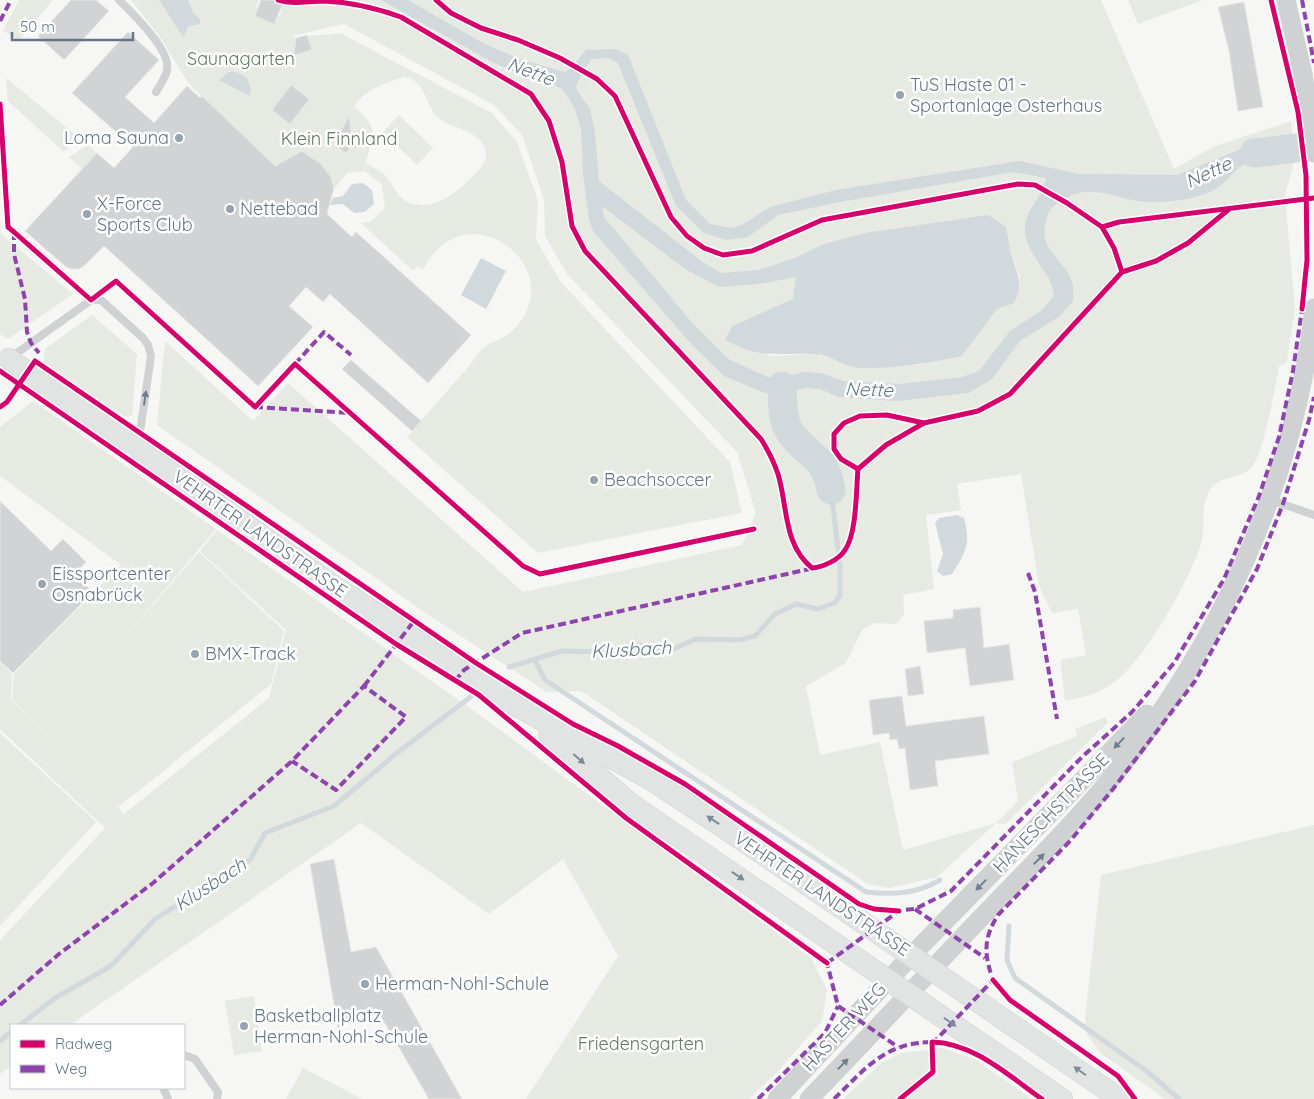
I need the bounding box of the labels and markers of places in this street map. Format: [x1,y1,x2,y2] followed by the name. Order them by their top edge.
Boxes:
[910,73,1102,117] place label: TuS Haste 01 - Sportanlage Osterhaus
[894,89,906,101] marker: TuS Haste 01 - Sportanlage Osterhaus
[64,126,169,149] place label: Loma Sauna
[173,132,185,144] marker: Loma Sauna
[97,192,193,236] place label: X-Force Sports Club
[240,197,318,220] place label: Nettebad
[224,203,236,215] marker: Nettebad
[81,208,93,220] marker: X-Force Sports Club
[604,468,712,491] place label: Beachsoccer
[588,474,600,486] marker: Beachsoccer
[52,562,171,606] place label: Eissportcenter Osnabrück
[36,578,48,590] marker: Eissportcenter Osnabrück
[205,642,296,665] place label: BMX-Track
[189,648,201,660] marker: BMX-Track
[375,972,549,995] place label: Herman-Nohl-Schule
[359,978,371,990] marker: Herman-Nohl-Schule
[254,1004,428,1048] place label: Basketballplatz Herman-Nohl-Schule
[238,1020,250,1032] marker: Basketballplatz Herman-Nohl-Schule

